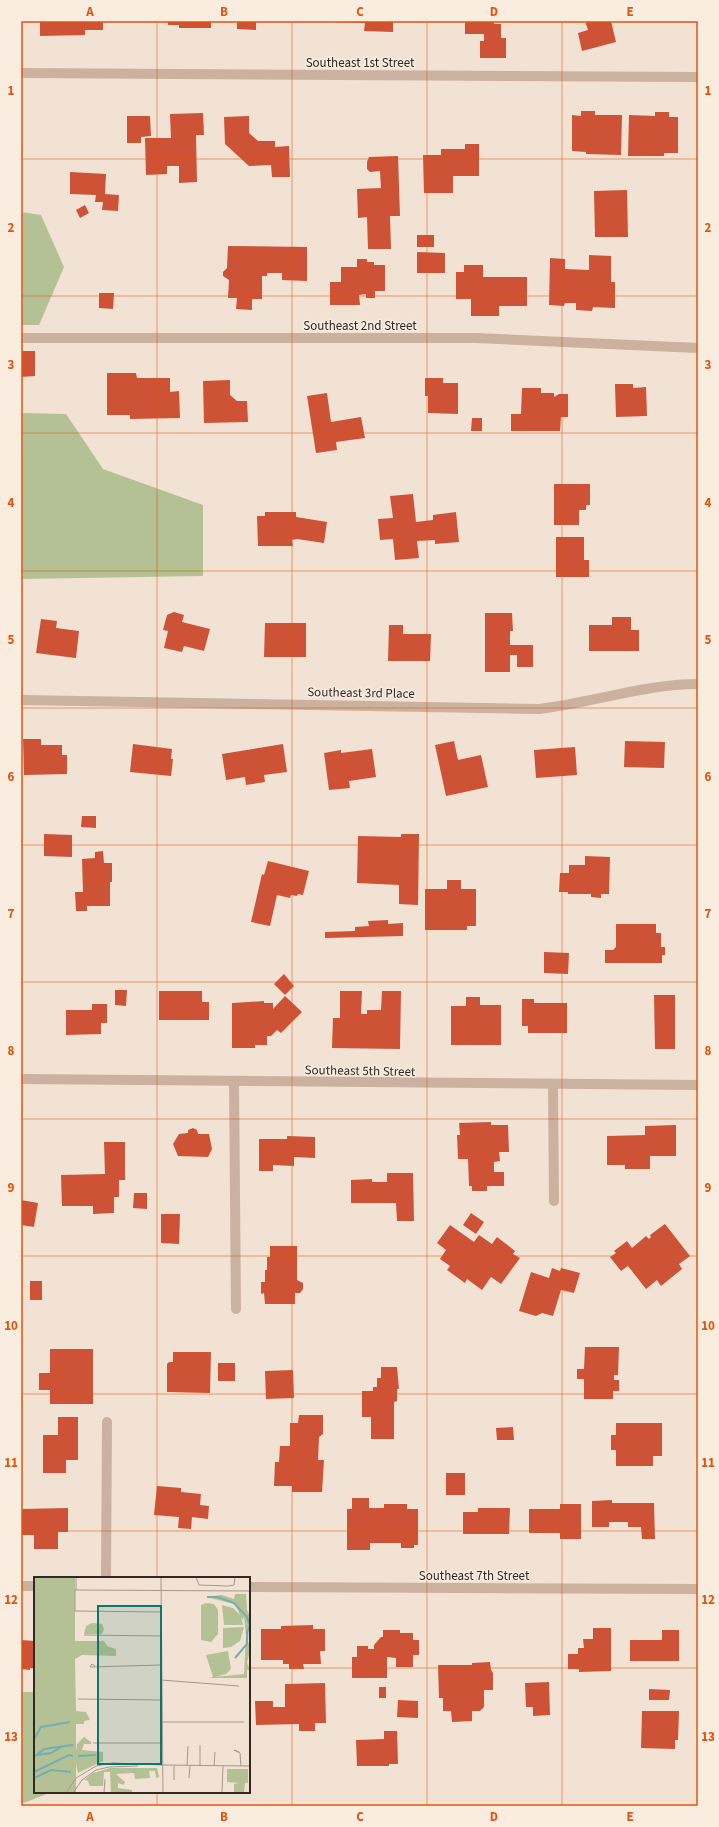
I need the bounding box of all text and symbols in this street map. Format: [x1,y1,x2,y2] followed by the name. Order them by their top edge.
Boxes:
[85,3,94,21] text: A
[220,3,228,21] text: B
[356,3,364,21] text: C
[490,3,498,21] text: D
[626,3,634,21] text: E
[306,54,415,72] street label: Southeast 1st Street
[8,82,15,100] text: 1
[705,82,712,100] text: 1
[8,219,15,237] text: 2
[705,219,712,237] text: 2
[303,317,417,335] street label: Southeast 2nd Street
[8,356,15,374] text: 3
[705,356,712,374] text: 3
[8,494,15,512] text: 4
[705,494,712,512] text: 4
[8,631,15,649] text: 5
[705,631,712,649] text: 5
[307,683,415,703] street label: Southeast 3rd Place
[8,768,15,786] text: 6
[705,768,712,786] text: 6
[8,905,15,923] text: 7
[705,905,712,923] text: 7
[8,1042,15,1060] text: 8
[705,1042,712,1060] text: 8
[305,1061,416,1081] street label: Southeast 5th Street
[8,1179,15,1197] text: 9
[705,1179,712,1197] text: 9
[4,1317,18,1335] text: 10
[701,1317,715,1335] text: 10
[4,1454,18,1472] text: 11
[701,1454,715,1472] text: 11
[419,1567,530,1585] street label: Southeast 7th Street
[34,1577,250,1793] inset map
[4,1591,18,1609] text: 12
[701,1591,715,1609] text: 12
[4,1728,18,1746] text: 13
[701,1728,715,1746] text: 13
[85,1808,94,1826] text: A
[220,1808,228,1826] text: B
[356,1808,364,1826] text: C
[490,1808,498,1826] text: D
[626,1808,634,1826] text: E

